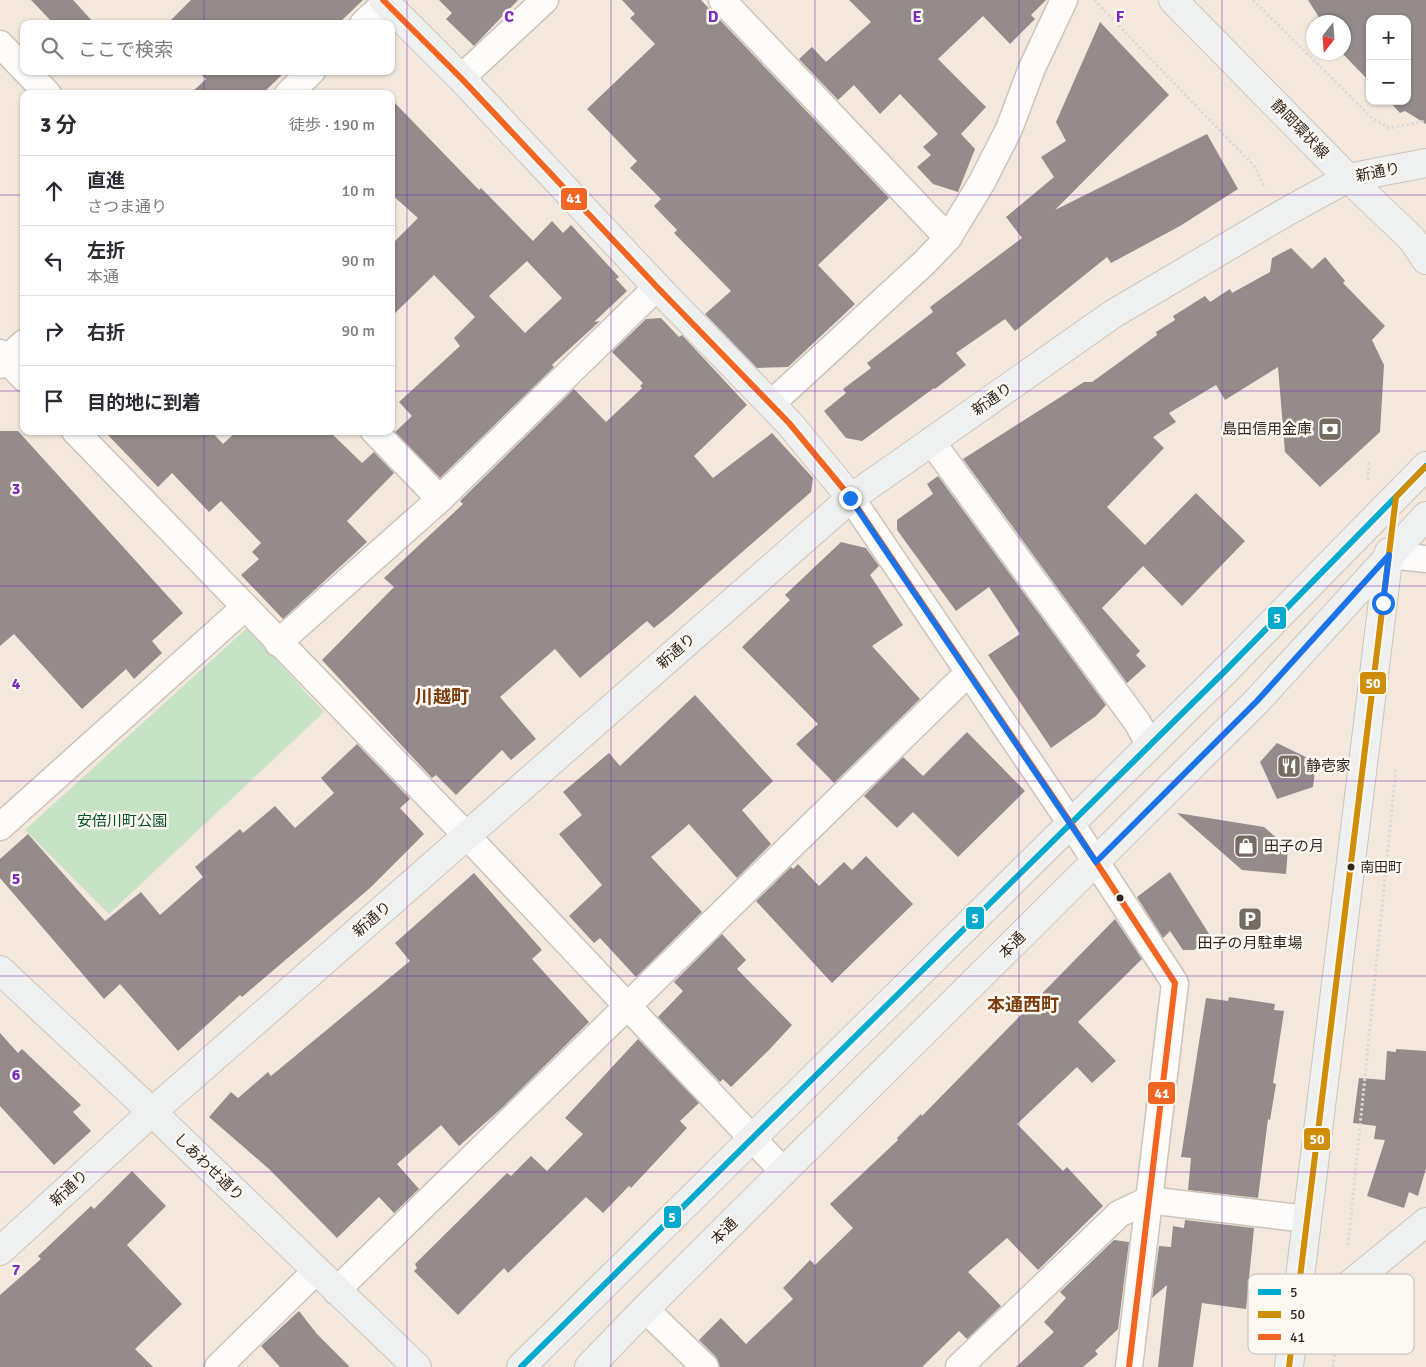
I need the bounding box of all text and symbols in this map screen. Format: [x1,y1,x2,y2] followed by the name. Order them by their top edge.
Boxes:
[504,7,514,27] text: C
[708,7,719,27] text: D
[912,7,922,27] text: E
[1116,7,1125,27] text: F
[1306,15,1351,60] north arrow
[1366,15,1411,105] map controls
[1366,15,1411,60] button: +
[20,20,395,75] search box
[38,34,66,62] icon: search
[78,38,173,62] text: ここで検索
[1366,60,1411,105] button: −
[1267,96,1333,162] street label: 静岡環状線
[40,112,77,138] text: 3 分
[289,115,375,135] text: 徒歩 · 190 m
[1354,159,1402,185] street label: 新通り
[87,169,125,193] text: 直進
[40,177,68,205] icon: ahead
[341,181,375,201] text: 10 m
[560,187,588,211] line badge: 41
[566,190,582,207] text: 41
[87,197,167,217] text: さつま通り
[87,239,125,263] text: 左折
[40,247,68,275] icon: left
[341,251,375,271] text: 90 m
[87,267,119,287] text: 本通
[40,317,68,345] icon: right
[87,321,125,345] text: 右折
[341,321,375,341] text: 90 m
[968,379,1016,419] street label: 新通り
[40,387,68,415] icon: arrive
[87,391,201,415] text: 目的地に到着
[1317,416,1343,442] bank icon: 島田信用金庫
[1222,420,1312,438] place label: 島田信用金庫
[12,479,20,499] text: 3
[839,487,862,510] route end
[1372,592,1395,615] route start
[1267,606,1287,630] line badge: 5
[1273,610,1281,627] text: 5
[653,629,699,673] street label: 新通り
[1359,671,1387,695] line badge: 50
[12,674,21,694] text: 4
[1365,675,1381,692] text: 50
[415,686,469,708] district label: 川越町
[1276,753,1302,779] restaurant icon: 静壱家
[1306,757,1351,775] place label: 静壱家
[77,812,167,830] park label: 安倍川町公園
[1233,833,1259,859] shop icon: 田子の月
[1264,837,1324,855] place label: 田子の月
[1360,859,1402,876] place label: 南田町
[1346,862,1356,872] marker: 南田町
[12,869,20,889] text: 5
[1115,893,1125,903] unlabelled marker
[349,897,395,941] street label: 新通り
[965,906,985,930] line badge: 5
[1237,906,1263,932] parking icon: 田子の月駐車場
[971,910,979,927] text: 5
[995,928,1029,962] street label: 本通
[1197,934,1303,952] place label: 田子の月駐車場
[987,994,1059,1016] district label: 本通西町
[12,1065,21,1085] text: 6
[1147,1081,1176,1105] line badge: 41
[1154,1085,1170,1102] text: 41
[1303,1127,1331,1151] line badge: 50
[170,1129,248,1205] street label: しあわせ通り
[1309,1131,1325,1148] text: 50
[46,1166,92,1210] street label: 新通り
[663,1205,682,1229] line badge: 5
[668,1209,676,1226] text: 5
[707,1214,741,1248] street label: 本通
[12,1260,21,1280] text: 7
[1248,1274,1414,1354] legend
[1290,1284,1298,1301] text: 5
[1290,1306,1305,1323] text: 50
[1290,1329,1305,1346] text: 41

